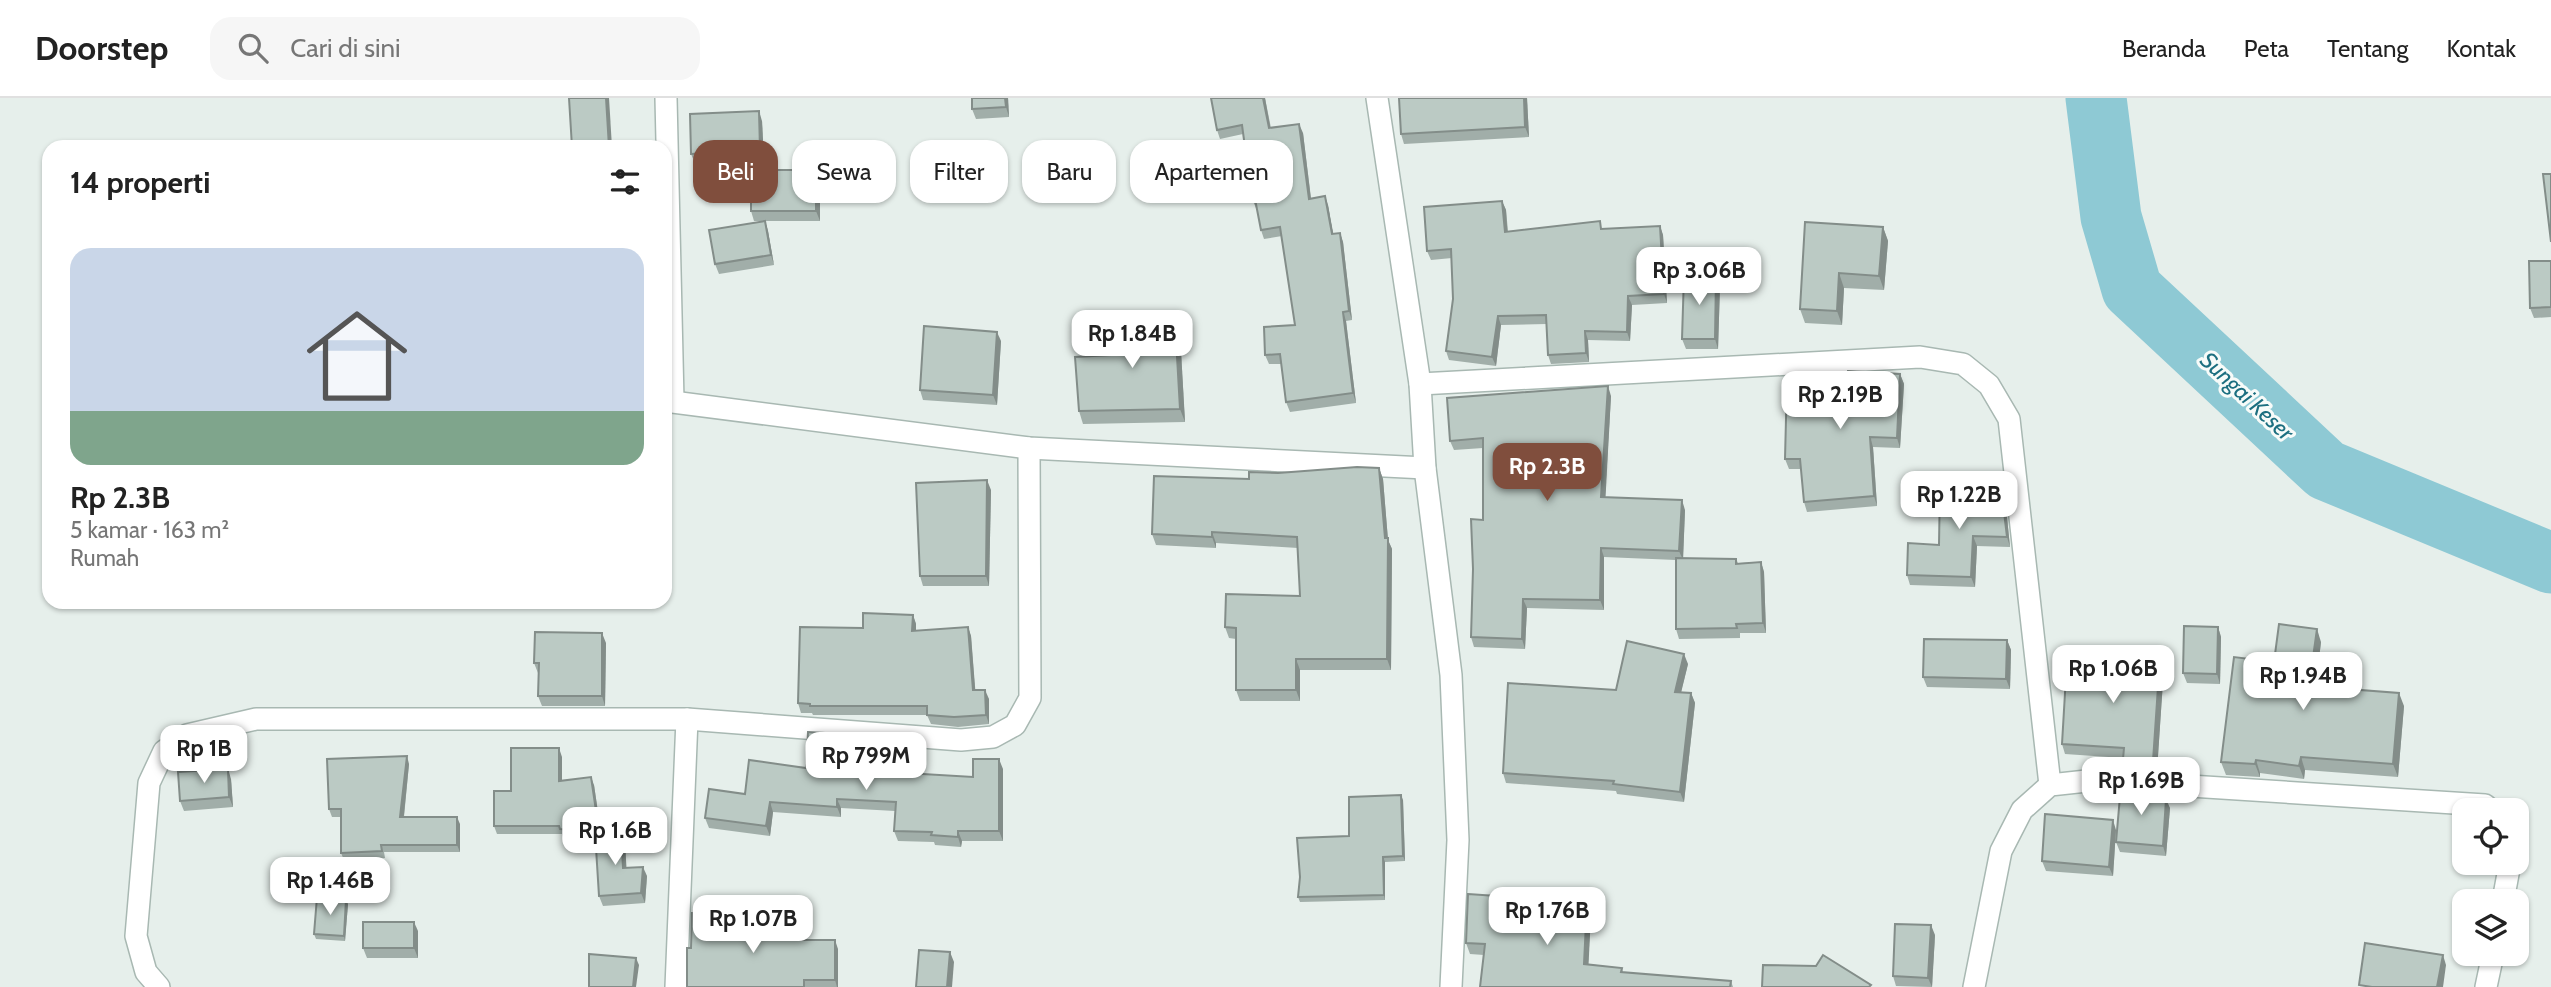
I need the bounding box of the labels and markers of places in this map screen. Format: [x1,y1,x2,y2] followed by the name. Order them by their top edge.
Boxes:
[1627,248,1771,307] pin: Rp 3.06B
[1060,310,1204,370] pin: Rp 1.84B
[1768,372,1912,431] pin: Rp 2.19B
[1482,444,1612,503] pin: Rp 2.3B
[1887,472,2031,531] pin: Rp 1.22B
[2041,646,2185,705] pin: Rp 1.06B
[2231,652,2375,712] pin: Rp 1.94B
[155,726,253,785] pin: Rp 1B
[801,732,931,792] pin: Rp 799M
[2069,758,2213,817] pin: Rp 1.69B
[550,808,680,867] pin: Rp 1.6B
[258,858,402,917] pin: Rp 1.46B
[1475,888,1619,947] pin: Rp 1.76B
[681,896,825,955] pin: Rp 1.07B

